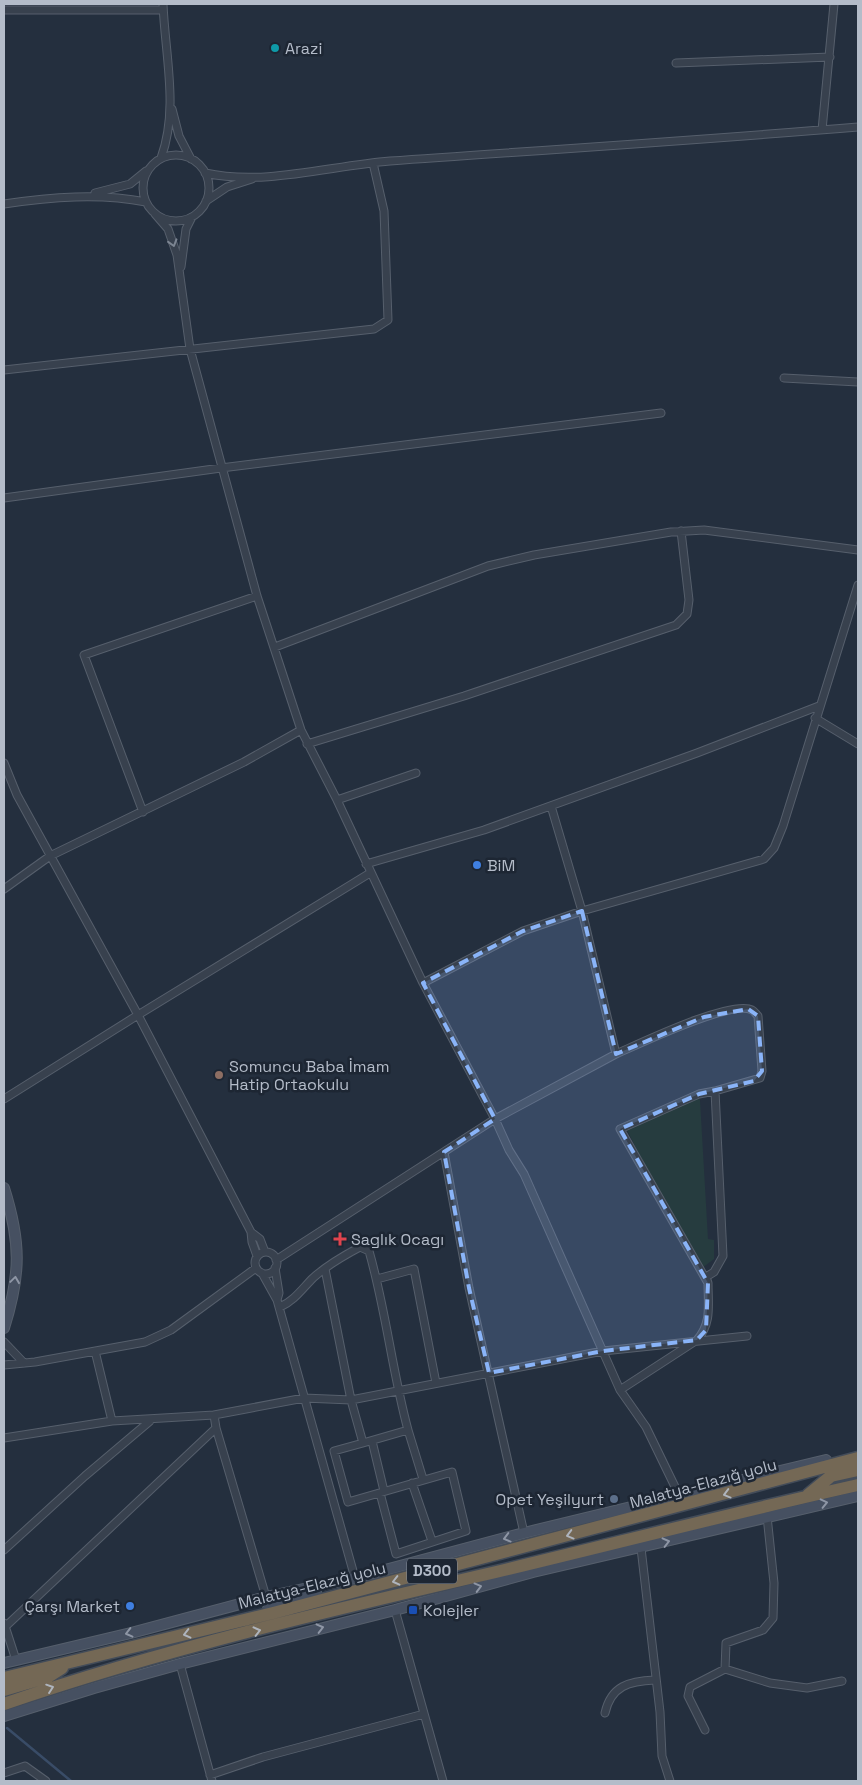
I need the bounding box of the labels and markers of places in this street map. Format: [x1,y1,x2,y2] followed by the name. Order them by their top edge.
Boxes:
[285,38,322,59] place label: Arazi
[269,42,281,54] marker: Arazi
[487,855,515,876] place label: BiM
[471,859,483,871] marker: BiM
[229,1056,389,1095] place label: Somuncu Baba İmam Hatip Ortaokulu
[213,1069,225,1081] marker: Somuncu Baba İmam Hatip Ortaokulu
[351,1229,444,1250] place label: Saglık Ocagı
[333,1232,347,1246] marker: Saglık Ocagı
[495,1489,604,1510] place label: Opet Yeşilyurt
[608,1493,620,1505] marker: Opet Yeşilyurt
[24,1596,120,1617] place label: Çarşı Market
[124,1600,136,1612] marker: Çarşı Market
[423,1600,479,1621] place label: Kolejler
[407,1604,419,1616] marker: Kolejler

